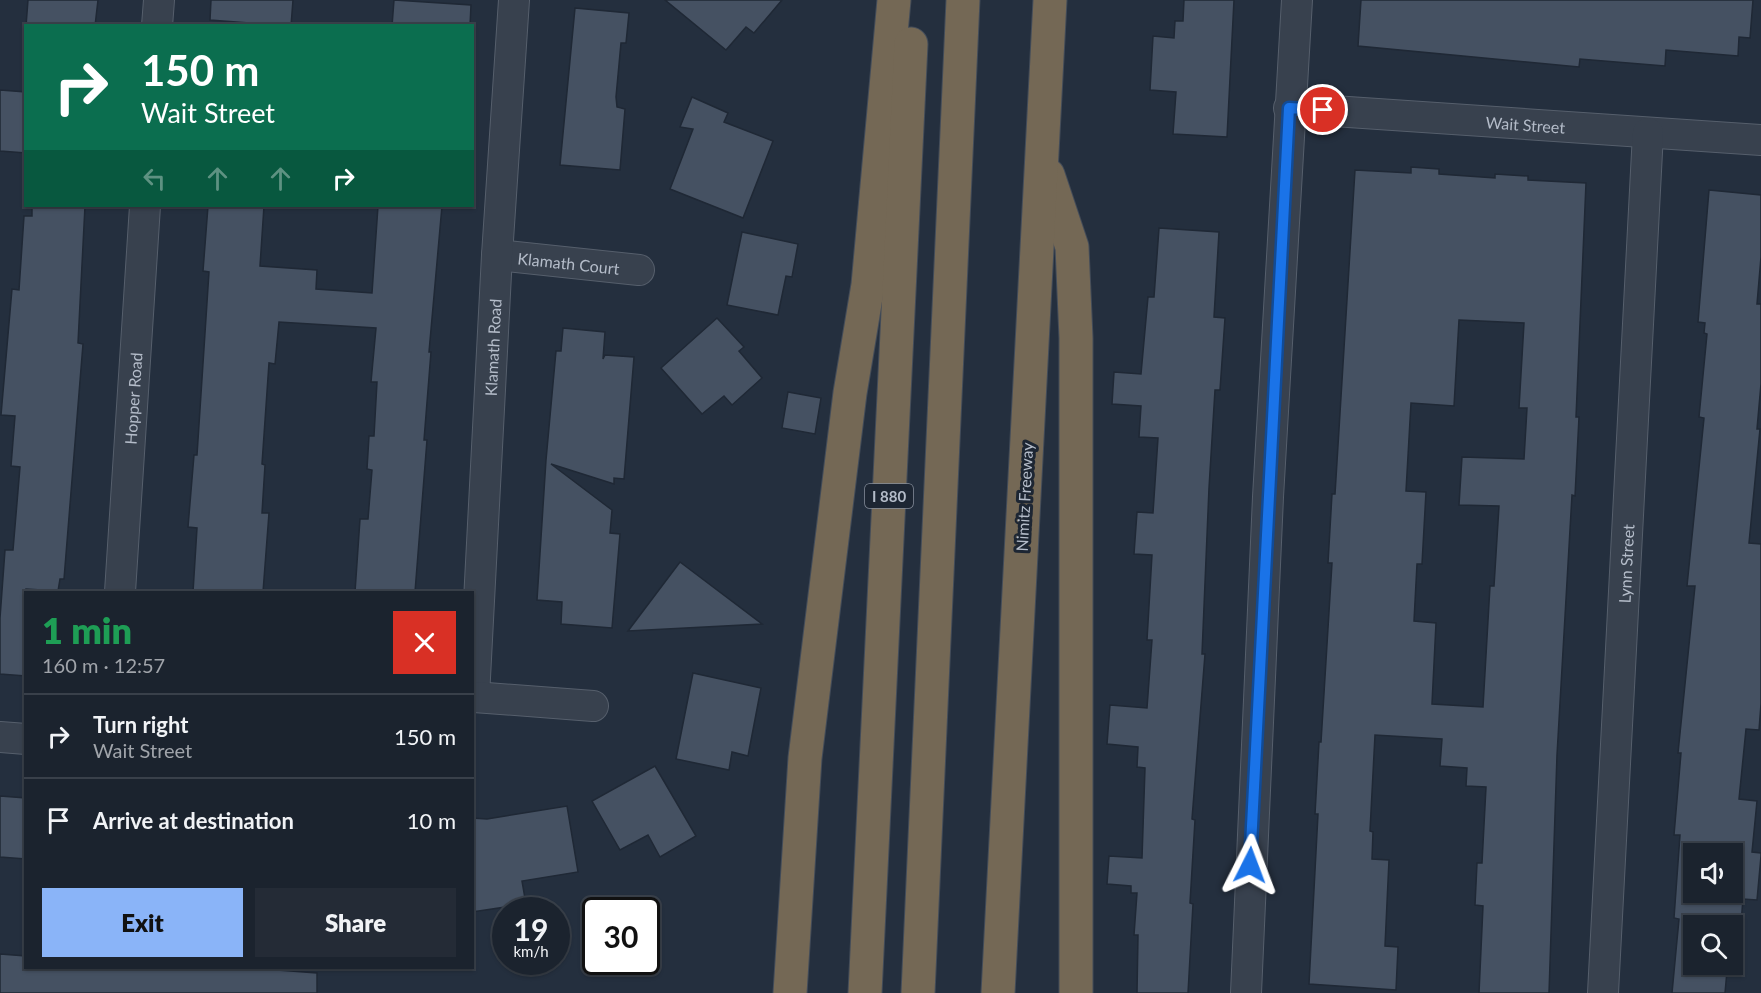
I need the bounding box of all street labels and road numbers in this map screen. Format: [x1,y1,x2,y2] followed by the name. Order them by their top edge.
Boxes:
[1485,112,1566,136] street label: Wait Street
[517,248,621,277] street label: Klamath Court
[480,298,504,397] street label: Klamath Road
[120,352,145,445] street label: Hopper Road
[1012,441,1036,552] street label: Nimitz Freeway
[865,484,913,508] road number: I 880
[1614,523,1637,604] street label: Lynn Street

